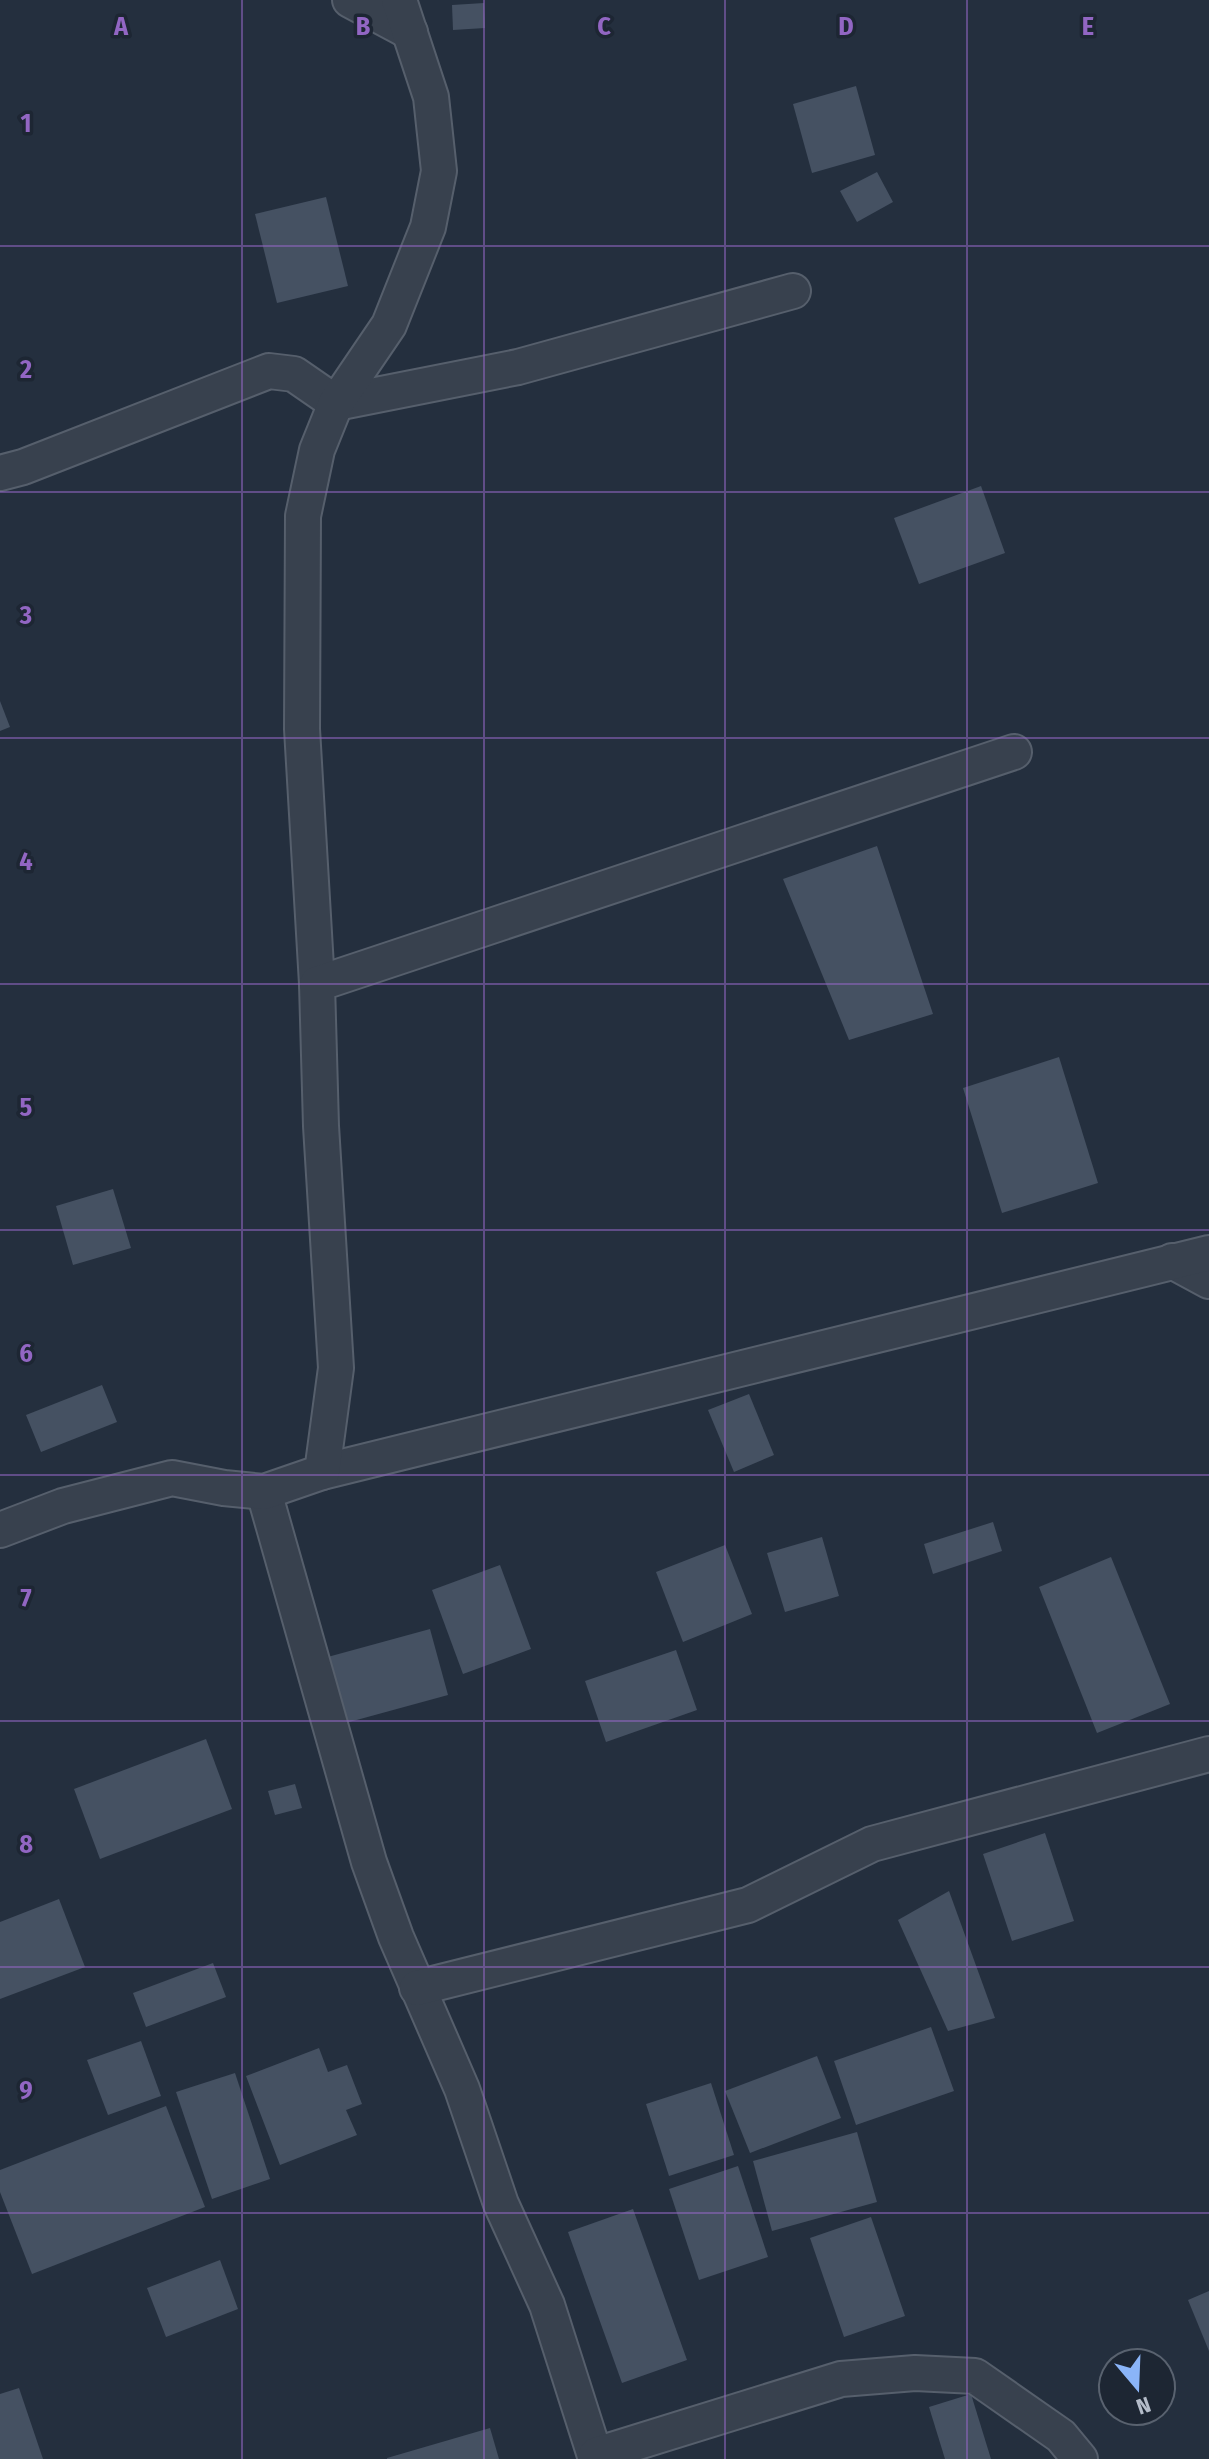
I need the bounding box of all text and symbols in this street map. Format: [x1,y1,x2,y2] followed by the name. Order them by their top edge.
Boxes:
[113,11,129,42] text: A
[356,11,371,42] text: B
[597,11,611,42] text: C
[838,11,854,42] text: D
[1082,11,1094,42] text: E
[21,108,32,139] text: 1
[19,354,32,385] text: 2
[19,600,32,631] text: 3
[19,846,33,877] text: 4
[20,1092,33,1123] text: 5
[19,1338,33,1369] text: 6
[20,1583,32,1614] text: 7
[19,1829,33,1860] text: 8
[19,2075,33,2106] text: 9
[1097,2347,1177,2427] north arrow
[1133,2391,1154,2420] text: N

